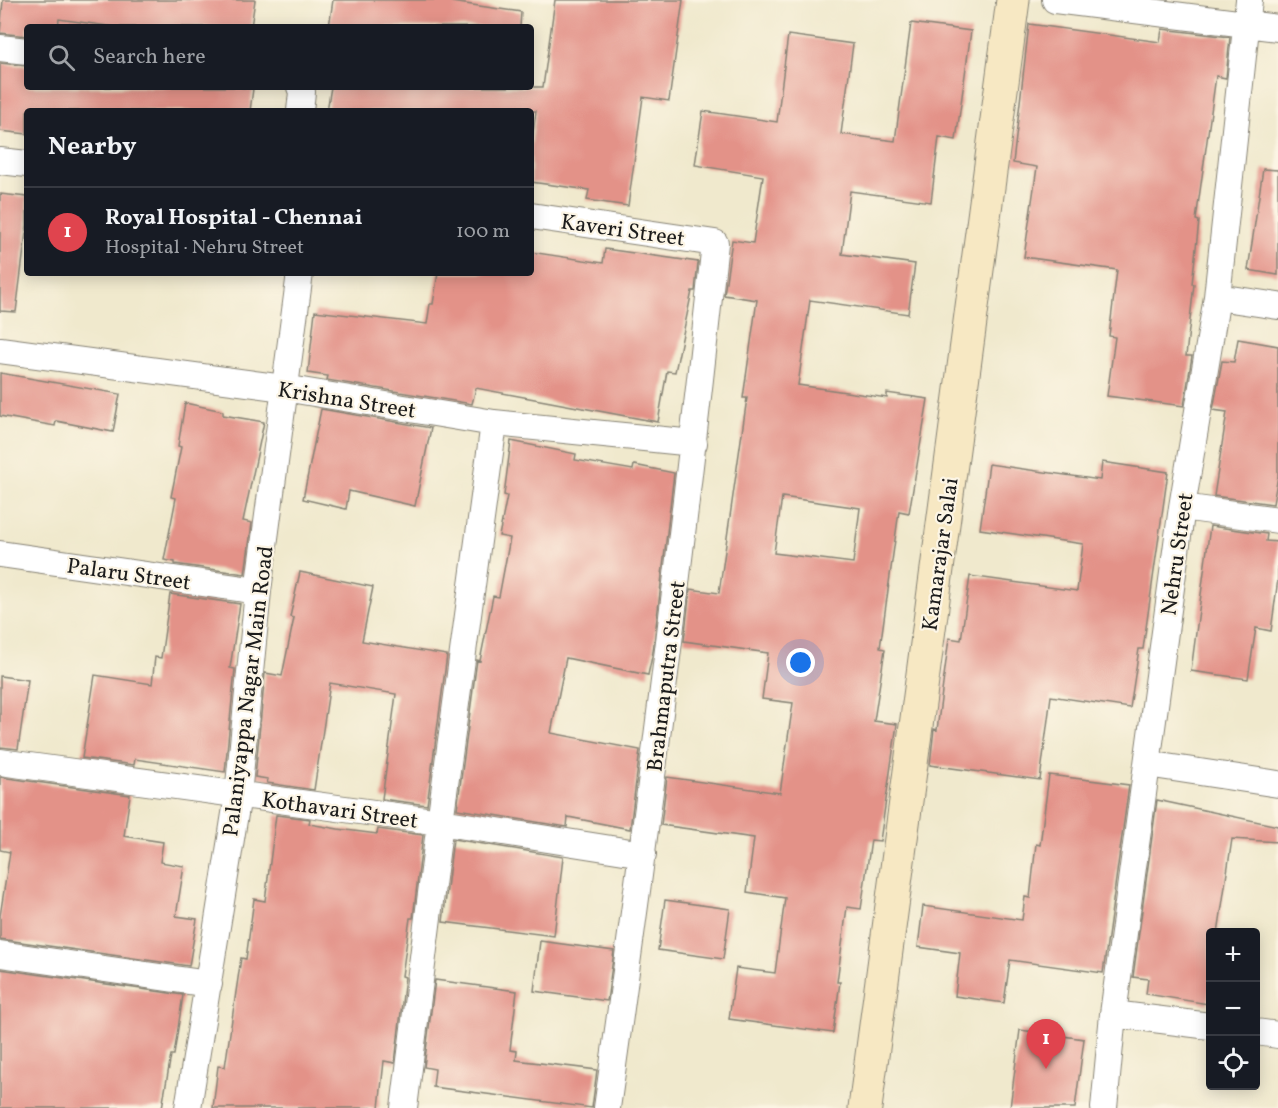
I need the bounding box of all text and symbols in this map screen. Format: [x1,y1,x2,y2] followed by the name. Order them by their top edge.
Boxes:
[24,24,534,90] search box
[45,41,78,74] icon: search
[93,42,206,73] text: Search here
[48,129,137,165] text: Nearby
[105,203,362,234] text: Royal Hospital - Chennai
[559,207,687,256] street label: Kaveri Street
[63,218,72,246] text: 1
[456,218,510,246] text: 100 m
[105,234,304,262] text: Hospital · Nehru Street
[275,375,418,428] street label: Krishna Street
[915,476,968,633] street label: Kamarajar Salai
[1155,491,1202,618] street label: Nehru Street
[216,544,283,839] street label: Palaniyappa Nagar Main Road
[65,551,193,600] street label: Palaru Street
[640,579,695,774] street label: Brahmaputra Street
[786,648,815,677] your location
[260,785,420,838] street label: Kothavari Street
[1206,928,1260,1090] map controls
[1206,928,1260,982] button: +
[1206,982,1260,1036] button: −
[1026,1020,1066,1069] pin: 1
[1206,1036,1260,1090] button: locate

